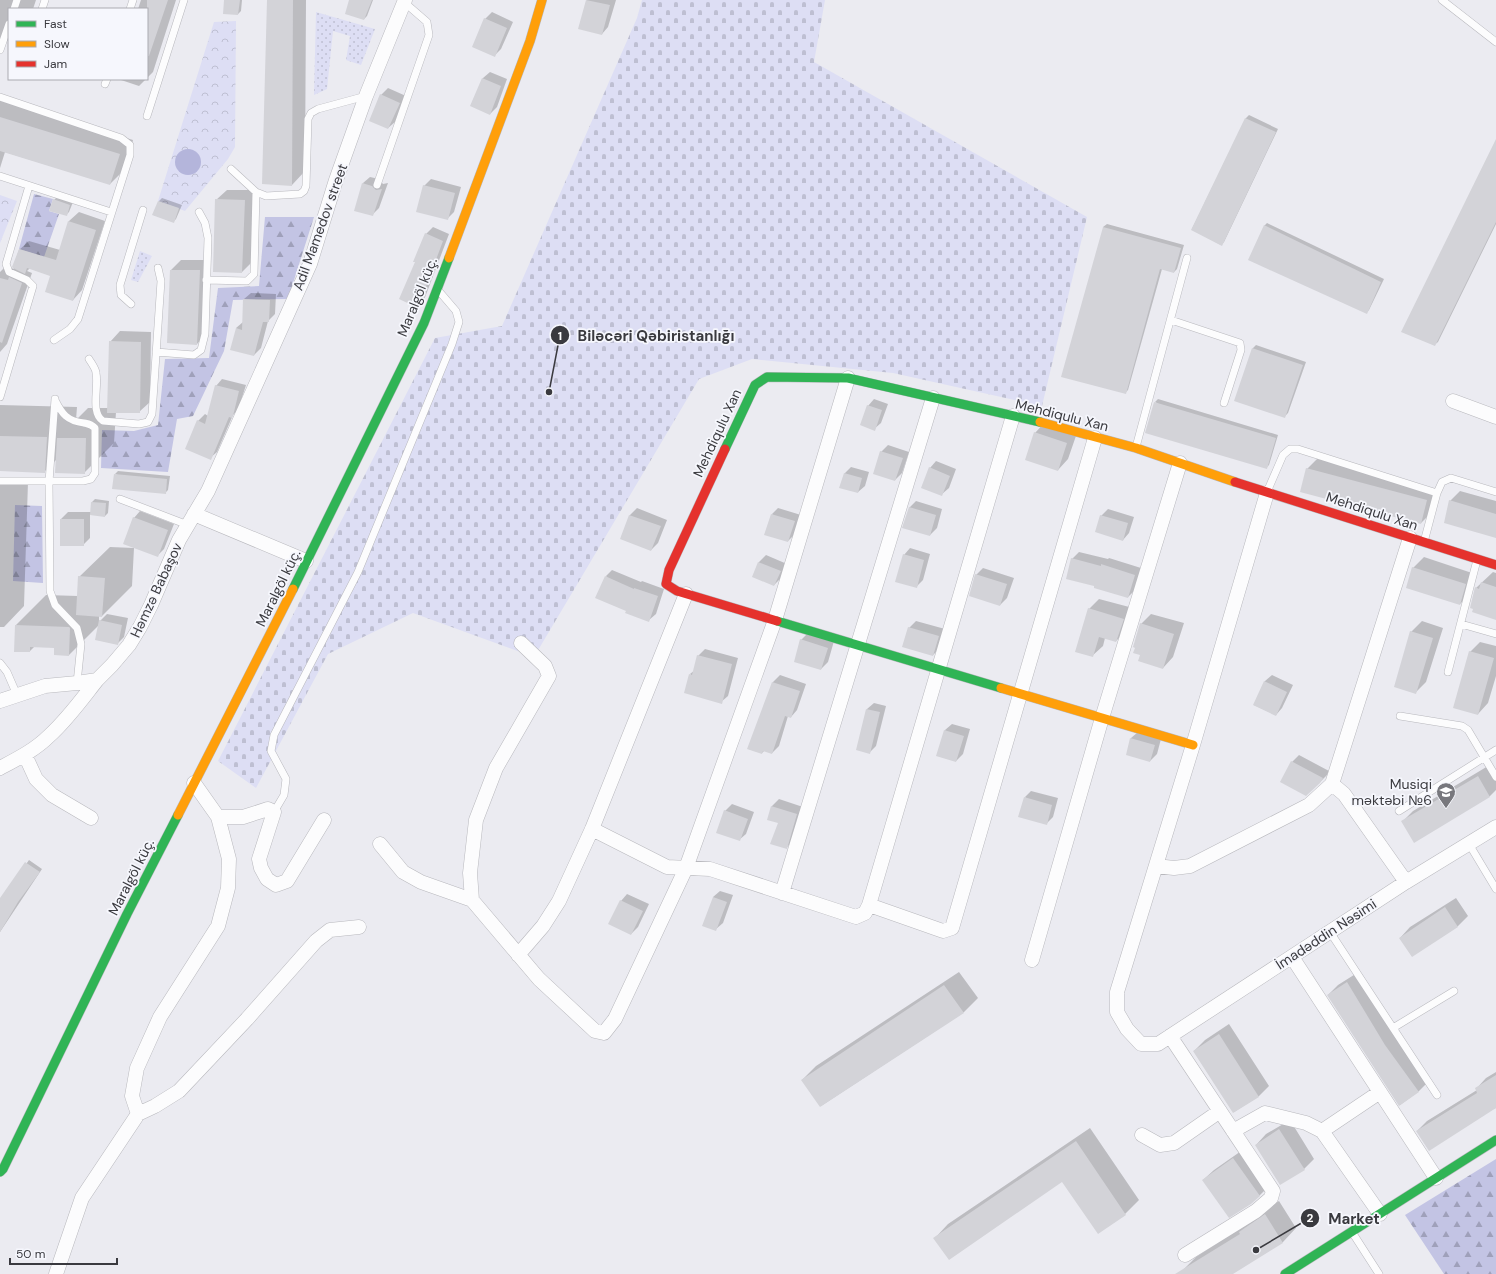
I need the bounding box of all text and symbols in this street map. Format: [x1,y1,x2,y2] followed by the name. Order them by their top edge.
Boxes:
[8,8,148,80] legend
[44,16,67,32] text: Fast
[44,36,70,52] text: Slow
[44,56,67,72] text: Jam
[289,161,351,293] street label: Adil Mamedov street
[393,255,441,339] street label: Maralgöl küç.
[550,322,743,349] callout: Biləcəri Qəbiristanlığı
[578,326,734,346] text: Biləcəri Qəbiristanlığı
[558,328,562,344] text: 1
[689,386,745,480] street label: Mehdiqulu Xan
[1014,395,1110,435] street label: Mehdiqulu Xan
[1324,488,1420,534] street label: Mehdiqulu Xan
[126,539,186,640] street label: Həmzə Babaşov
[252,546,305,630] street label: Maralgöl küç.
[1352,775,1432,809] place label: Musiqi məktəbi №6
[1435,781,1457,809] school or university icon: Musiqi məktəbi №6
[104,835,158,918] street label: Maralgöl küç.
[1272,895,1380,973] street label: İmadəddin Nəsimi
[1300,1205,1388,1232] callout: Market
[1328,1209,1380,1229] text: Market
[1307,1210,1314,1226] text: 2
[10,1240,117,1266] scale bar
[16,1246,45,1262] text: 50 m

